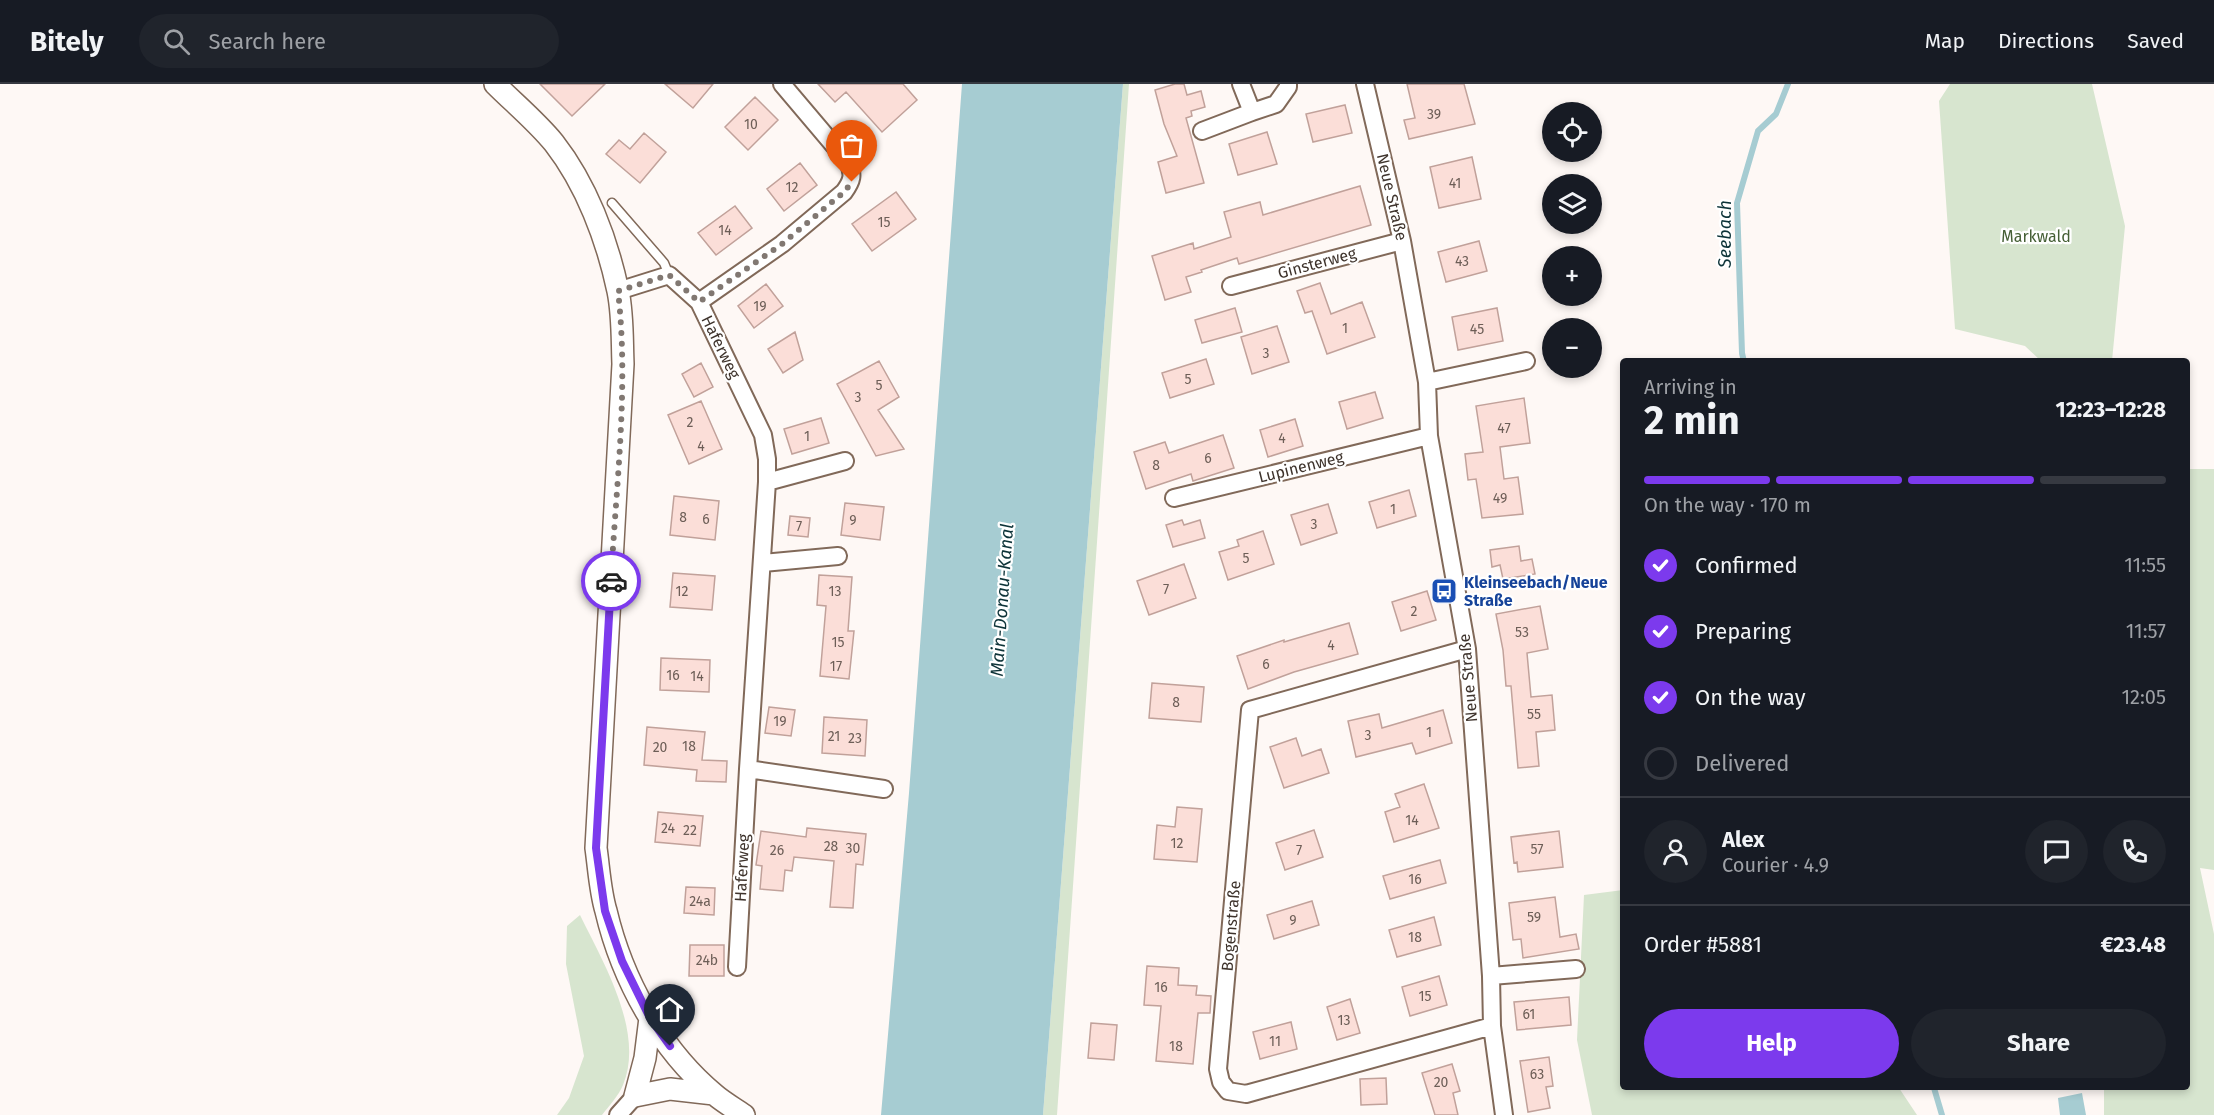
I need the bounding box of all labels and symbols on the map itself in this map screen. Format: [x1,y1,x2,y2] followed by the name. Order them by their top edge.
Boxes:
[1427,106,1441,123] house number: 39
[744,116,758,133] house number: 10
[826,120,877,182] pin
[1373,152,1411,242] street label: Neue Straße
[1449,175,1461,192] house number: 41
[786,179,799,196] house number: 12
[1714,200,1736,269] water label: Seebach
[877,214,891,231] house number: 15
[718,222,732,239] house number: 14
[2001,227,2071,246] park label: Markwald
[1276,243,1359,283] street label: Ginsterweg
[1455,253,1469,270] house number: 43
[753,298,767,315] house number: 19
[698,312,745,382] street label: Haferweg
[1342,320,1348,337] house number: 1
[1470,321,1484,338] house number: 45
[1263,345,1270,362] house number: 3
[1184,371,1192,388] house number: 5
[875,377,883,394] house number: 5
[855,389,862,406] house number: 3
[687,414,694,431] house number: 2
[1497,420,1511,437] house number: 47
[804,428,810,445] house number: 1
[1278,430,1286,447] house number: 4
[697,438,705,455] house number: 4
[1256,447,1346,487] street label: Lupinenweg
[1204,450,1212,467] house number: 6
[1152,457,1160,474] house number: 8
[1493,490,1507,507] house number: 49
[1390,501,1396,518] house number: 1
[679,509,687,526] house number: 8
[702,511,710,528] house number: 6
[849,512,857,529] house number: 9
[1311,516,1318,533] house number: 3
[796,518,802,535] house number: 7
[986,523,1018,677] water label: Main-Donau-Kanal
[1242,550,1250,567] house number: 5
[581,551,641,611] courier
[1464,573,1608,610] place label: Kleinseebach/Neue Straße
[1429,576,1459,606] bus stop icon: Kleinseebach/Neue Straße
[1163,581,1169,598] house number: 7
[676,583,689,600] house number: 12
[828,583,842,600] house number: 13
[1411,603,1418,620] house number: 2
[1515,624,1529,641] house number: 53
[1455,633,1481,723] street label: Neue Straße
[831,634,845,651] house number: 15
[1327,637,1335,654] house number: 4
[1262,656,1270,673] house number: 6
[830,658,842,675] house number: 17
[666,667,680,684] house number: 16
[690,668,704,685] house number: 14
[1172,694,1180,711] house number: 8
[1527,706,1541,723] house number: 55
[773,713,787,730] house number: 19
[1426,724,1432,741] house number: 1
[1365,727,1372,744] house number: 3
[828,728,840,745] house number: 21
[848,730,862,747] house number: 23
[682,738,696,755] house number: 18
[653,739,668,756] house number: 20
[1405,812,1419,829] house number: 14
[661,820,676,837] house number: 24
[683,822,697,839] house number: 22
[731,833,753,903] street label: Haferweg
[1171,835,1184,852] house number: 12
[824,838,839,855] house number: 28
[846,840,861,857] house number: 30
[1531,841,1543,858] house number: 57
[770,842,784,859] house number: 26
[1296,842,1302,859] house number: 7
[1408,871,1422,888] house number: 16
[1218,880,1244,972] street label: Bogenstraße
[689,893,711,910] house number: 24a
[1527,909,1541,926] house number: 59
[1289,912,1297,929] house number: 9
[1408,929,1422,946] house number: 18
[696,952,718,969] house number: 24b
[1154,979,1168,996] house number: 16
[644,984,695,1046] pin
[1418,988,1432,1005] house number: 15
[1523,1006,1535,1023] house number: 61
[1337,1012,1351,1029] house number: 13
[1269,1033,1281,1050] house number: 11
[1169,1038,1183,1055] house number: 18
[1530,1066,1544,1083] house number: 63
[1434,1074,1449,1091] house number: 20

